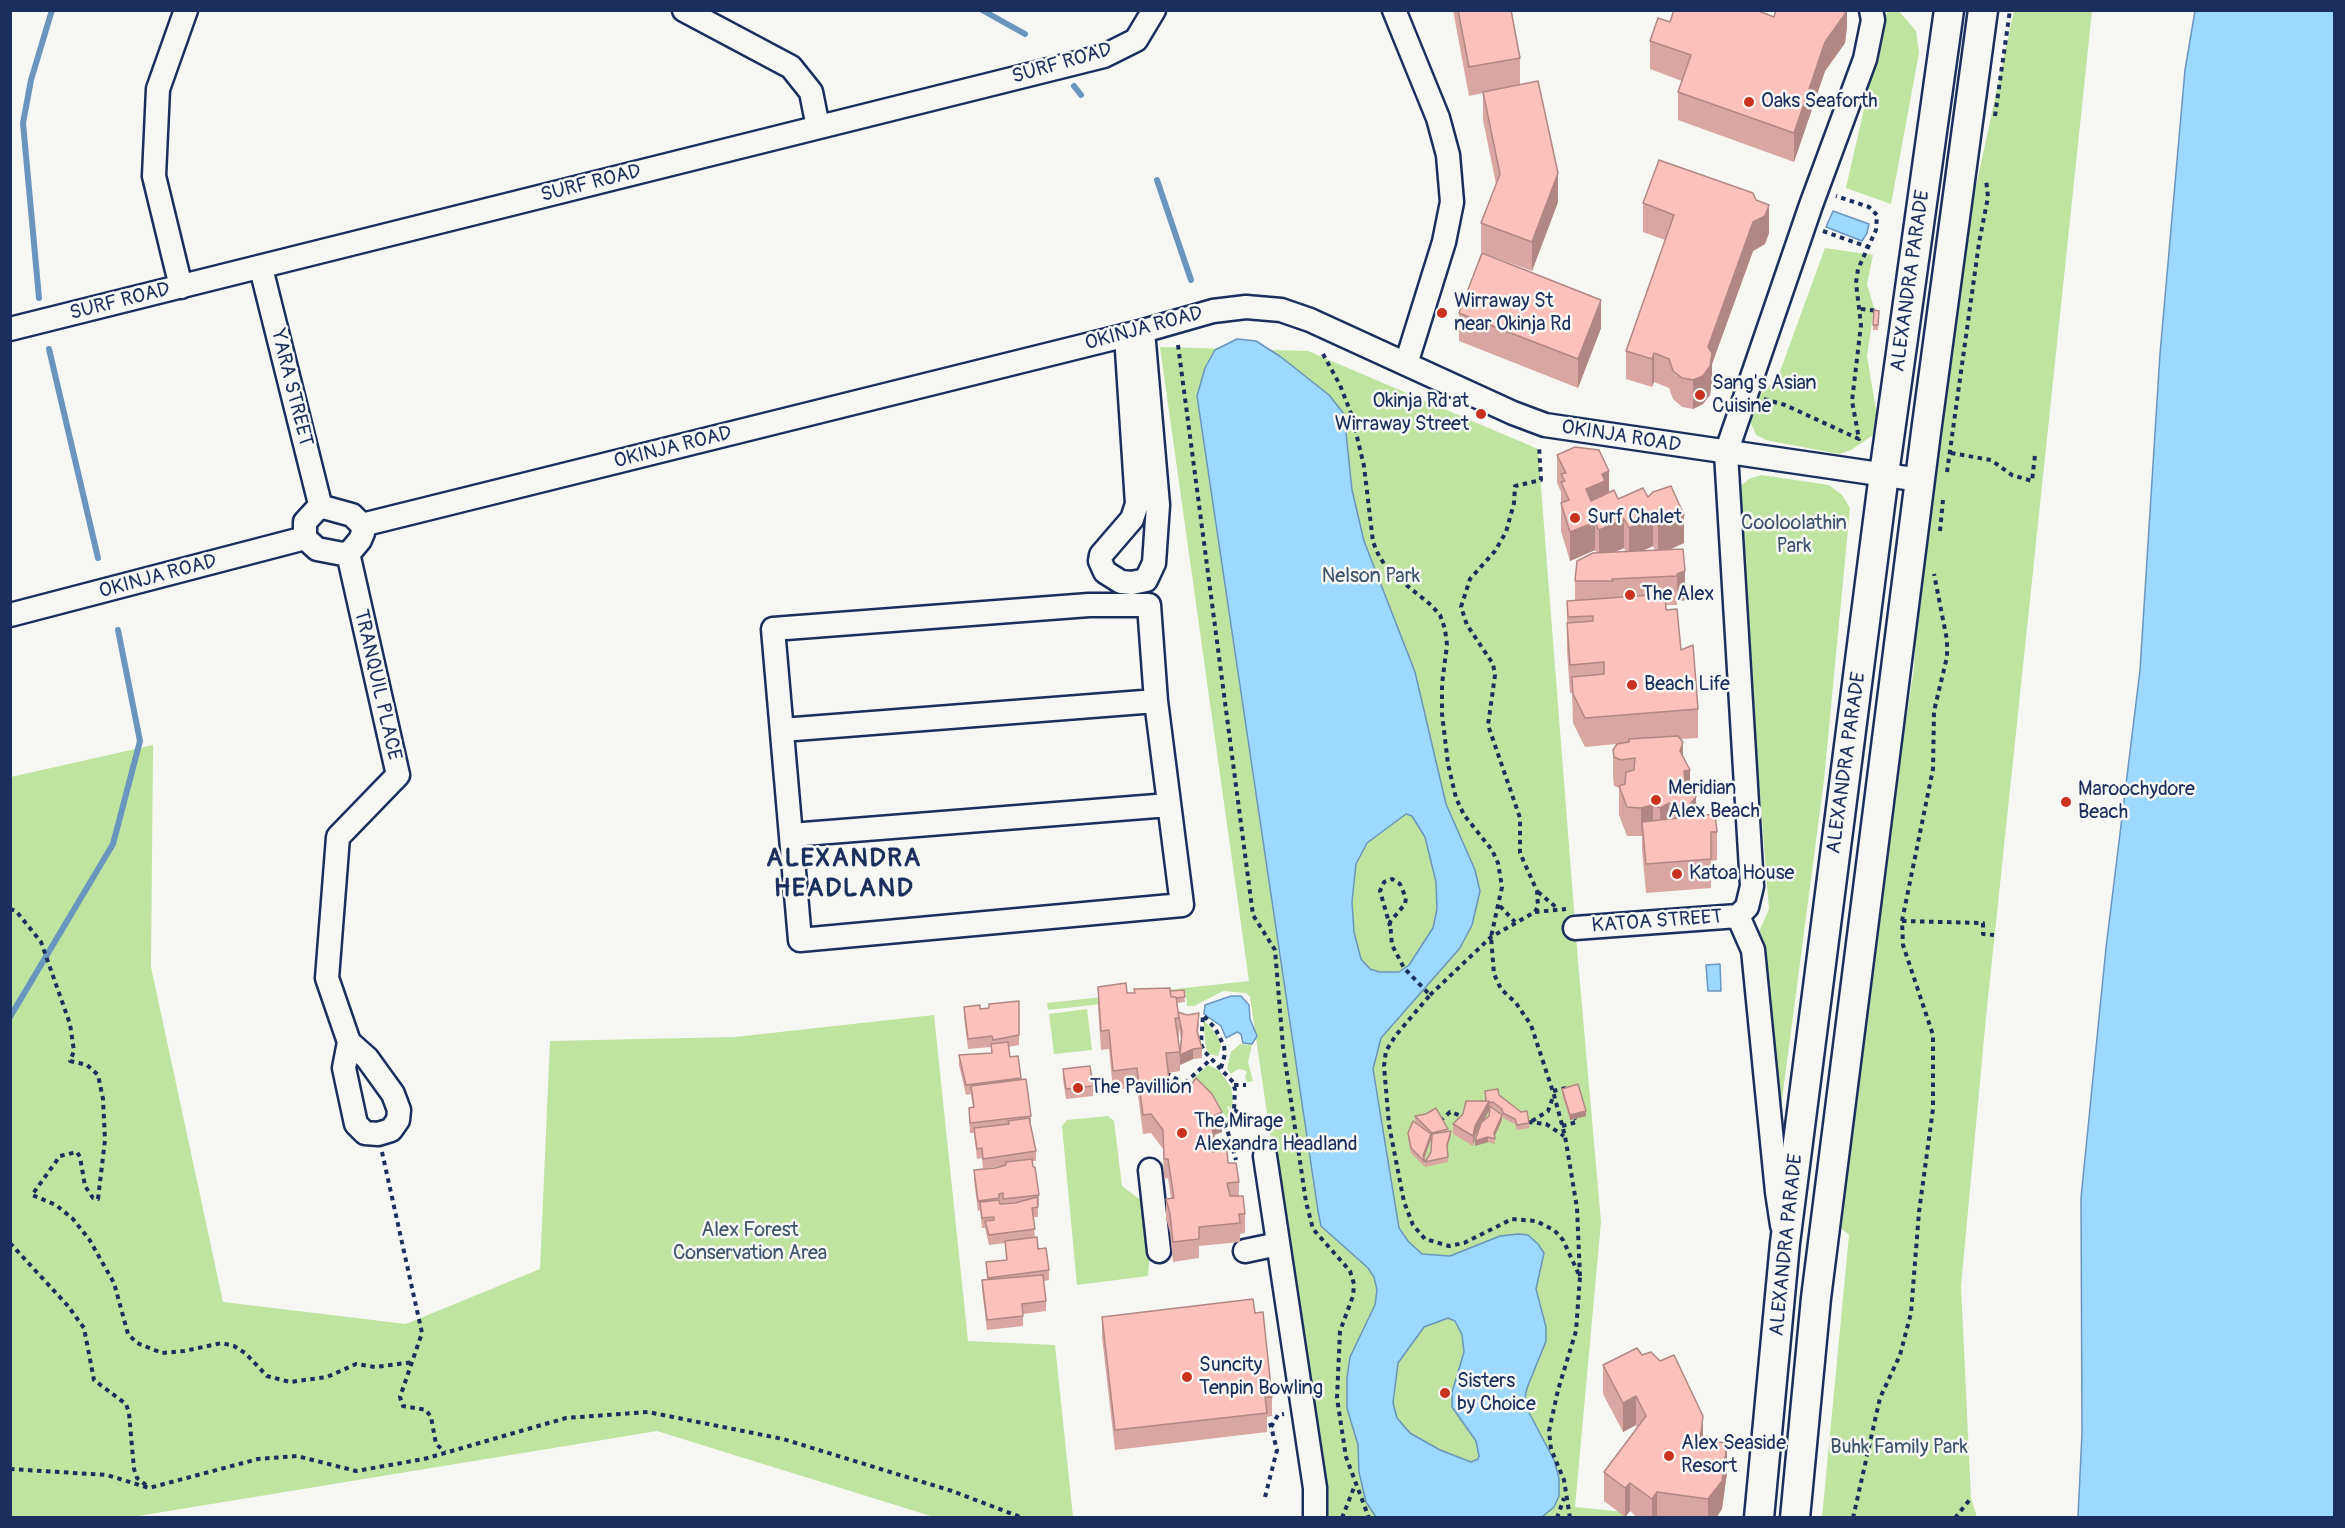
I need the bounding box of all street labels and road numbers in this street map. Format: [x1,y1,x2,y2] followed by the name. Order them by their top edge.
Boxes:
[1009,38,1115,90] street label: SURF ROAD
[538,160,644,208] street label: SURF ROAD
[1886,189,1936,373] street label: ALEXANDRA PARADE
[67,278,173,326] street label: SURF ROAD
[1083,302,1205,356] street label: OKINJA ROAD
[265,327,317,449] street label: YARA STREET
[1560,416,1682,458] street label: OKINJA ROAD
[612,422,734,474] street label: OKINJA ROAD
[97,550,219,604] street label: OKINJA ROAD
[348,607,406,763] street label: TRANQUIL PLACE
[1822,671,1872,855] street label: ALEXANDRA PARADE
[1591,905,1723,939] street label: KATOA STREET
[1765,1153,1809,1337] street label: ALEXANDRA PARADE

